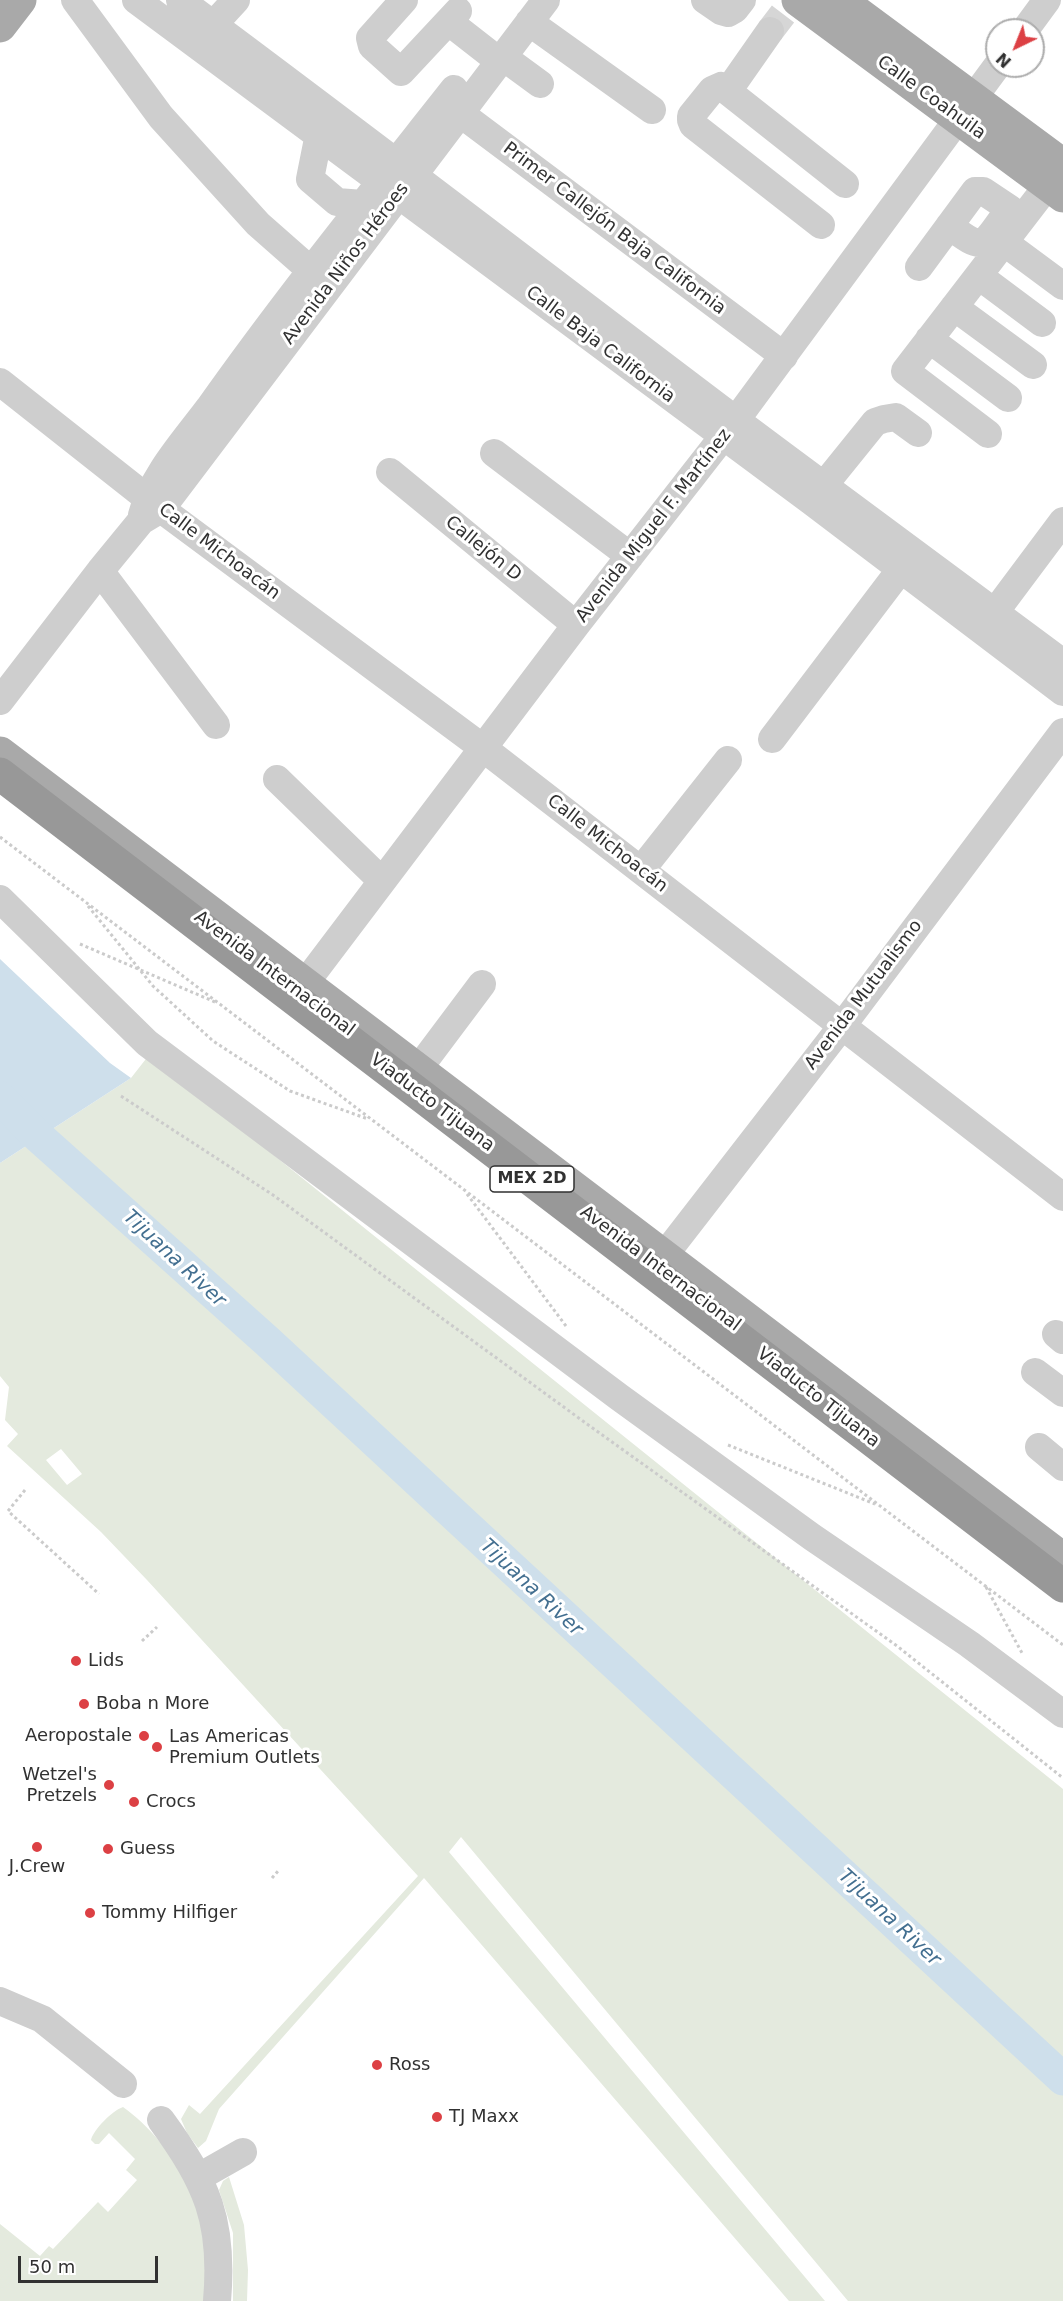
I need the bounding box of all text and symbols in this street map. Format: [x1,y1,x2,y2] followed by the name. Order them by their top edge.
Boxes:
[985,18,1045,78] north arrow
[992,49,1015,72] text: N
[873,51,989,145] street label: Calle Coahuila
[498,138,730,320] street label: Primer Callejón Baja California
[278,179,414,349] street label: Avenida Niños Héroes
[521,282,679,408] street label: Calle Baja California
[572,425,736,627] street label: Avenida Miguel F. Martínez
[154,499,284,605] street label: Calle Michoacán
[441,512,525,586] street label: Callejón D
[543,790,671,898] street label: Calle Michoacán
[190,907,358,1041] street label: Avenida Internacional
[801,916,927,1074] street label: Avenida Mutualismo
[366,1049,498,1157] street label: Viaducto Tijuana
[490,1166,574,1192] road number: MEX 2D
[576,1202,744,1336] street label: Avenida Internacional
[118,1205,230,1313] water label: Tijuana River
[752,1343,884,1453] street label: Viaducto Tijuana
[475,1534,587,1642] water label: Tijuana River
[88,1650,124,1672] place label: Lids
[69,1654,83,1668] marker: Lids
[96,1693,209,1715] place label: Boba n More
[77,1697,91,1711] marker: Boba n More
[25,1725,132,1747] place label: Aeropostale
[169,1726,320,1768] place label: Las Americas Premium Outlets
[137,1729,151,1743] marker: Aeropostale
[150,1740,164,1754] marker: Las Americas Premium Outlets
[22,1764,97,1806] place label: Wetzel's Pretzels
[102,1778,116,1792] marker: Wetzel's Pretzels
[146,1791,196,1813] place label: Crocs
[127,1795,141,1809] marker: Crocs
[120,1838,175,1860] place label: Guess
[30,1840,44,1854] marker: J.Crew
[101,1842,115,1856] marker: Guess
[9,1856,65,1878] place label: J.Crew
[833,1864,945,1972] water label: Tijuana River
[102,1902,237,1924] place label: Tommy Hilfiger
[83,1906,97,1920] marker: Tommy Hilfiger
[389,2054,430,2076] place label: Ross
[370,2058,384,2072] marker: Ross
[449,2106,519,2128] place label: TJ Maxx
[430,2110,444,2124] marker: TJ Maxx
[21,2244,160,2282] scale bar
[29,2256,75,2277] text: 50 m

